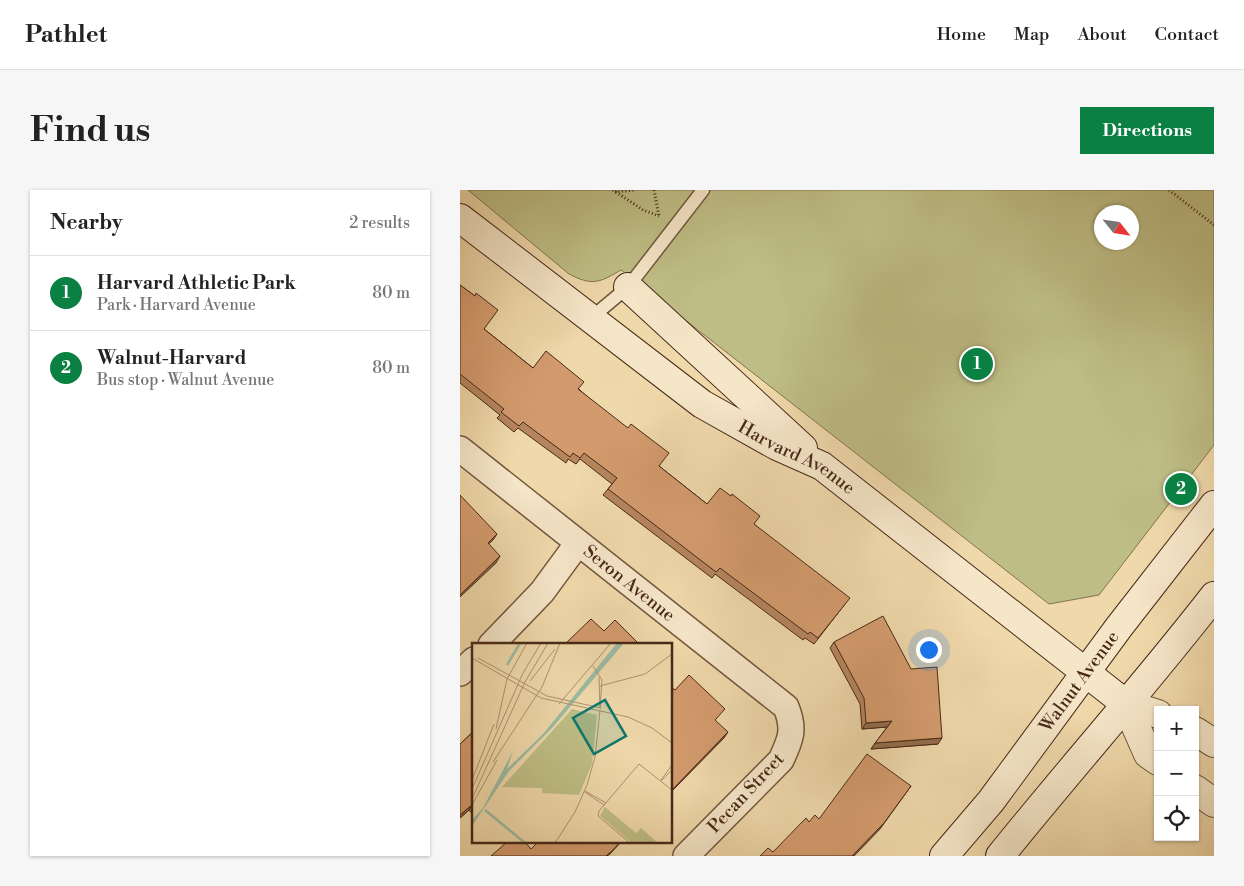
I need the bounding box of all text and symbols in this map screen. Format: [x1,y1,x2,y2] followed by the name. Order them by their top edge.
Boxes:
[25,20,107,50] text: Pathlet
[937,23,986,46] text: Home
[1014,23,1050,46] text: Map
[1078,23,1127,46] text: About
[1155,23,1219,46] text: Contact
[1080,107,1214,154] button: Directions
[30,109,150,152] text: Find us
[1094,205,1139,250] north arrow
[50,210,123,236] text: Nearby
[349,213,410,233] text: 2 results
[97,271,296,295] text: Harvard Athletic Park
[62,283,70,303] text: 1
[372,283,410,303] text: 80 m
[97,295,256,315] text: Park · Harvard Avenue
[961,345,993,383] pin: 1
[97,346,246,370] text: Walnut-Harvard
[61,358,71,378] text: 2
[372,358,410,378] text: 80 m
[97,370,274,390] text: Bus stop · Walnut Avenue
[734,415,860,499] street label: Harvard Avenue
[1165,470,1197,508] pin: 2
[579,540,680,626] street label: Seron Avenue
[1034,626,1124,737] street label: Walnut Avenue
[916,637,942,663] your location
[472,643,672,844] inset map
[1154,706,1199,841] map controls
[1154,706,1199,751] button: +
[703,747,790,838] street label: Pecan Street
[1154,751,1199,796] button: −
[1154,796,1199,841] button: locate

